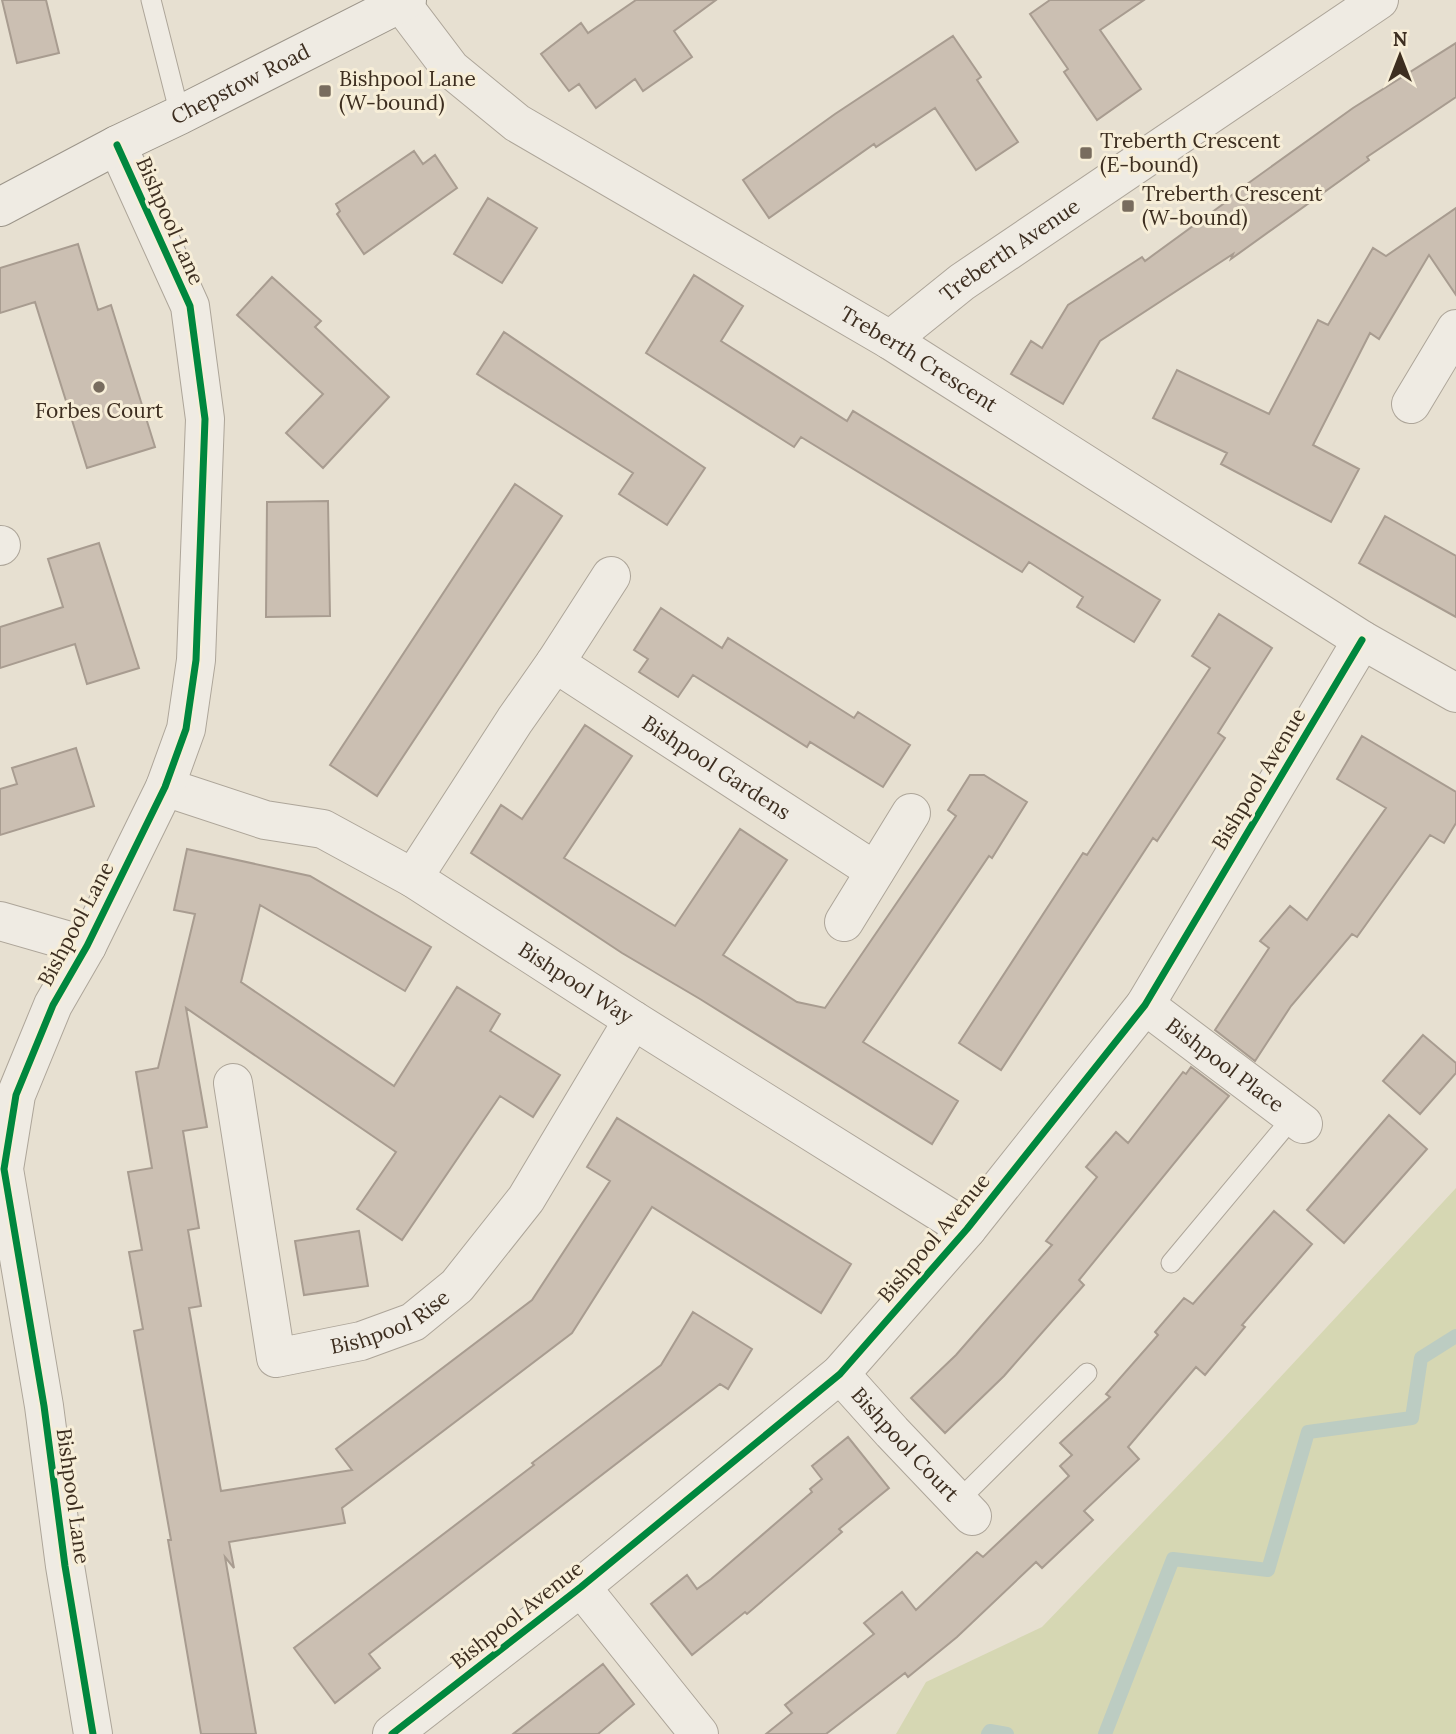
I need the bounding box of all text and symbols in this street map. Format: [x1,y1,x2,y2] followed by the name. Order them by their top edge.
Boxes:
[1365,21,1435,91] north arrow
[1393,27,1408,51] text: N
[166,37,314,130] street label: Chepstow Road
[339,65,476,116] place label: Bishpool Lane (W-bound)
[317,83,333,99] marker: Bishpool Lane (W-bound)
[1100,127,1281,178] place label: Treberth Crescent (E-bound)
[1078,145,1094,161] marker: Treberth Crescent (E-bound)
[130,153,211,289] street label: Bishpool Lane
[1142,180,1323,231] place label: Treberth Crescent (W-bound)
[934,192,1085,307] street label: Treberth Avenue
[1120,198,1136,214] marker: Treberth Crescent (W-bound)
[835,300,1003,418] street label: Treberth Crescent
[91,379,107,395] marker: Forbes Court
[35,397,164,424] place label: Forbes Court
[1206,703,1312,855] street label: Bishpool Avenue
[637,709,796,826] street label: Bishpool Gardens
[31,857,120,991] street label: Bishpool Lane
[513,936,638,1029] street label: Bishpool Way
[1161,1012,1290,1118] street label: Bishpool Place
[872,1167,996,1308] street label: Bishpool Avenue
[328,1284,455,1360] street label: Bishpool Rise
[846,1382,966,1508] street label: Bishpool Court
[51,1426,96,1566] street label: Bishpool Lane
[445,1554,588,1675] street label: Bishpool Avenue

